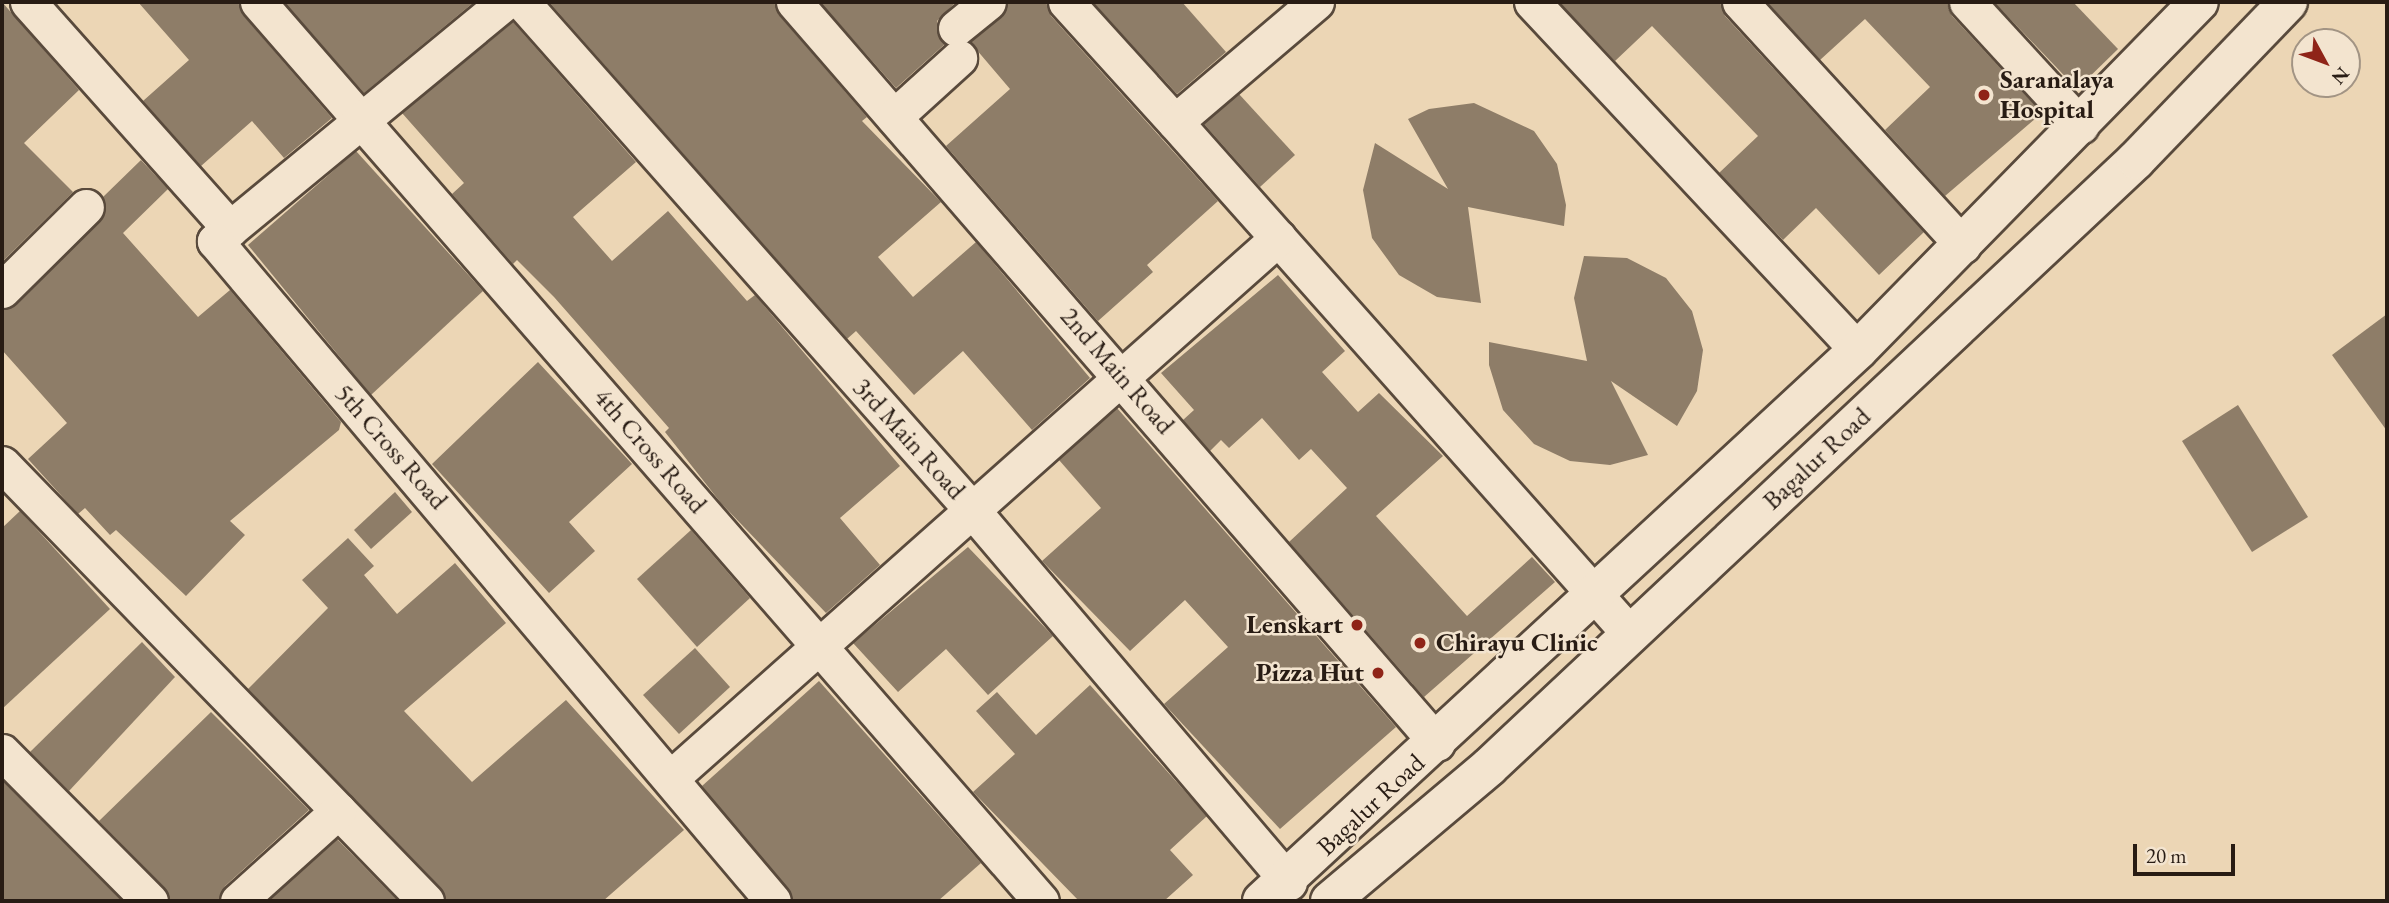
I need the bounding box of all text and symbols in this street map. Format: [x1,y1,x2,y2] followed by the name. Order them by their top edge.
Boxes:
[2291,28,2361,98] north arrow
[2326,62,2355,90] text: N
[2000,64,2114,126] place label: Saranalaya Hospital
[1974,85,1994,105] marker: Saranalaya Hospital
[1054,301,1180,441] street label: 2nd Main Road
[846,372,972,506] street label: 3rd Main Road
[328,378,454,516] street label: 5th Cross Road
[587,382,713,520] street label: 4th Cross Road
[1757,401,1877,517] street label: Bagalur Road
[1246,609,1343,641] place label: Lenskart
[1349,617,1365,633] marker: Lenskart
[1436,627,1598,659] place label: Chirayu Clinic
[1410,633,1430,653] marker: Chirayu Clinic
[1256,657,1364,689] place label: Pizza Hut
[1370,665,1386,681] marker: Pizza Hut
[1311,747,1431,863] street label: Bagalur Road
[2137,830,2238,874] scale bar
[2146,842,2187,869] text: 20 m

